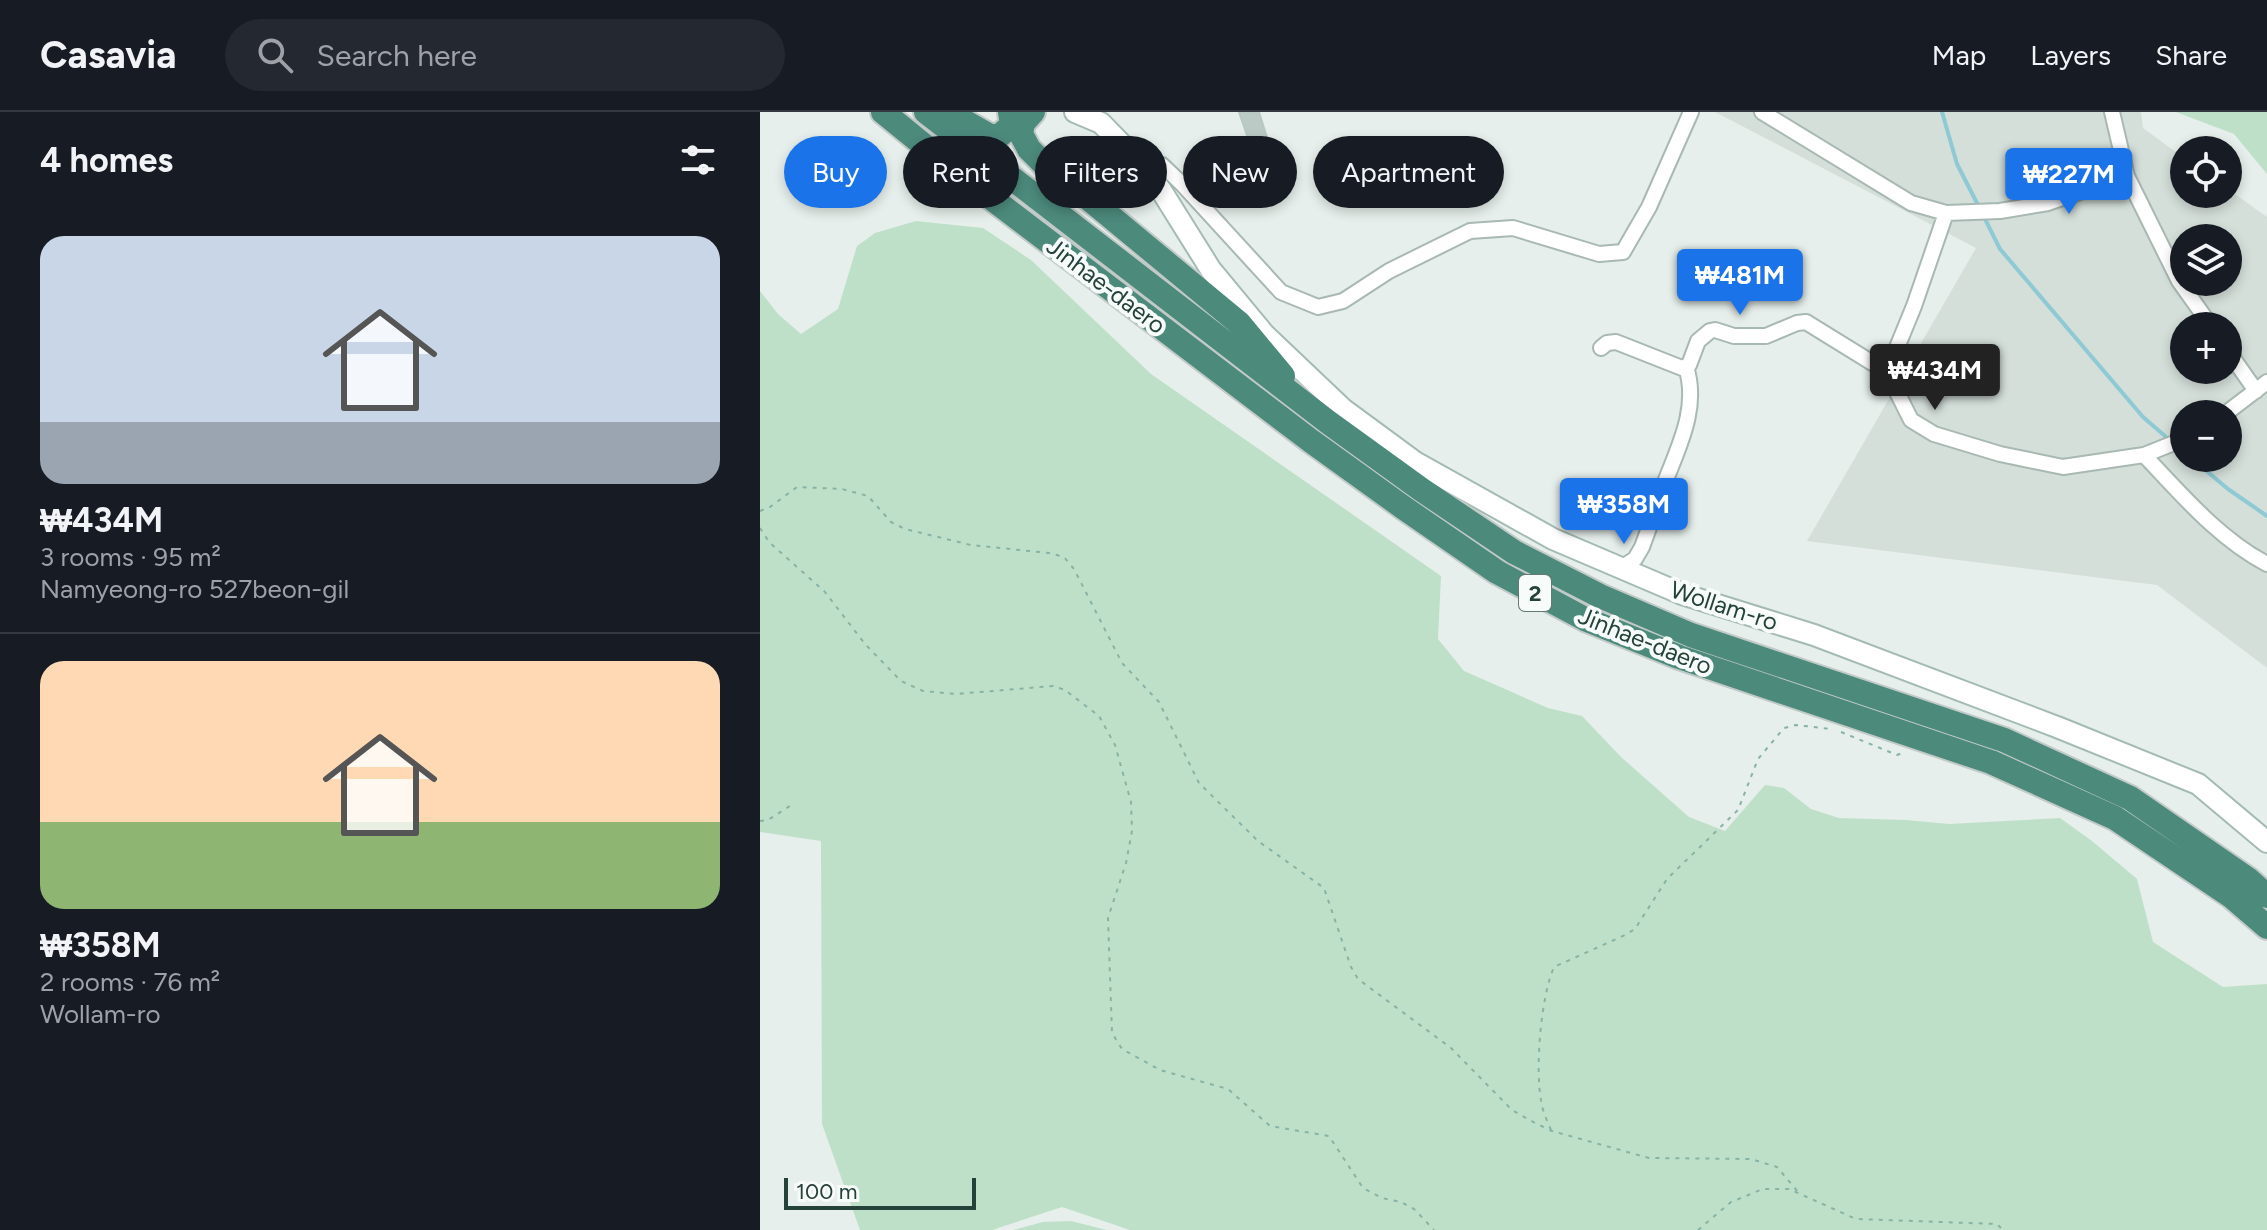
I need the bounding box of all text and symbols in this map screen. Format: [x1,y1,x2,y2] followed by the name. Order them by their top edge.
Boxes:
[225,19,785,91] search box
[40,32,177,78] text: Casavia
[253,33,297,77] icon: search
[317,37,477,74] text: Search here
[1932,38,1986,72] text: Map
[2030,38,2111,72] text: Layers
[2155,38,2227,72] text: Share
[784,136,887,208] chip: Buy
[903,136,1019,208] chip: Rent
[1035,136,1167,208] chip: Filters
[1183,136,1297,208] chip: New
[1313,136,1504,208] chip: Apartment
[2170,136,2242,472] map controls
[2170,136,2242,208] button: locate
[676,138,720,182] icon: filters
[40,140,173,181] text: 4 homes
[2013,148,2125,216] pin: ₩227M
[2023,158,2115,190] text: ₩227M
[2170,224,2242,296] button: layers
[1041,231,1172,340] street label: Jinhae-daero
[1684,249,1796,317] pin: ₩481M
[1695,259,1785,291] text: ₩481M
[308,288,452,432] icon: home
[2170,312,2242,384] button: +
[1879,344,1991,412] pin: ₩434M
[1888,354,1982,386] text: ₩434M
[2170,400,2242,472] button: −
[1568,478,1680,546] pin: ₩358M
[1578,488,1670,520] text: ₩358M
[40,500,163,541] text: ₩434M
[40,541,221,573] text: 3 rooms · 95 m²
[40,573,349,605] text: Namyeong-ro 527beon-gil
[1519,575,1551,611] road number: 2
[1667,575,1782,637] street label: Wollam-ro
[1574,601,1716,680] street label: Jinhae-daero
[308,713,452,857] icon: home
[40,925,161,966] text: ₩358M
[40,966,220,998] text: 2 rooms · 76 m²
[40,998,161,1030] text: Wollam-ro
[784,1174,976,1210] scale bar
[796,1178,857,1205] text: 100 m

